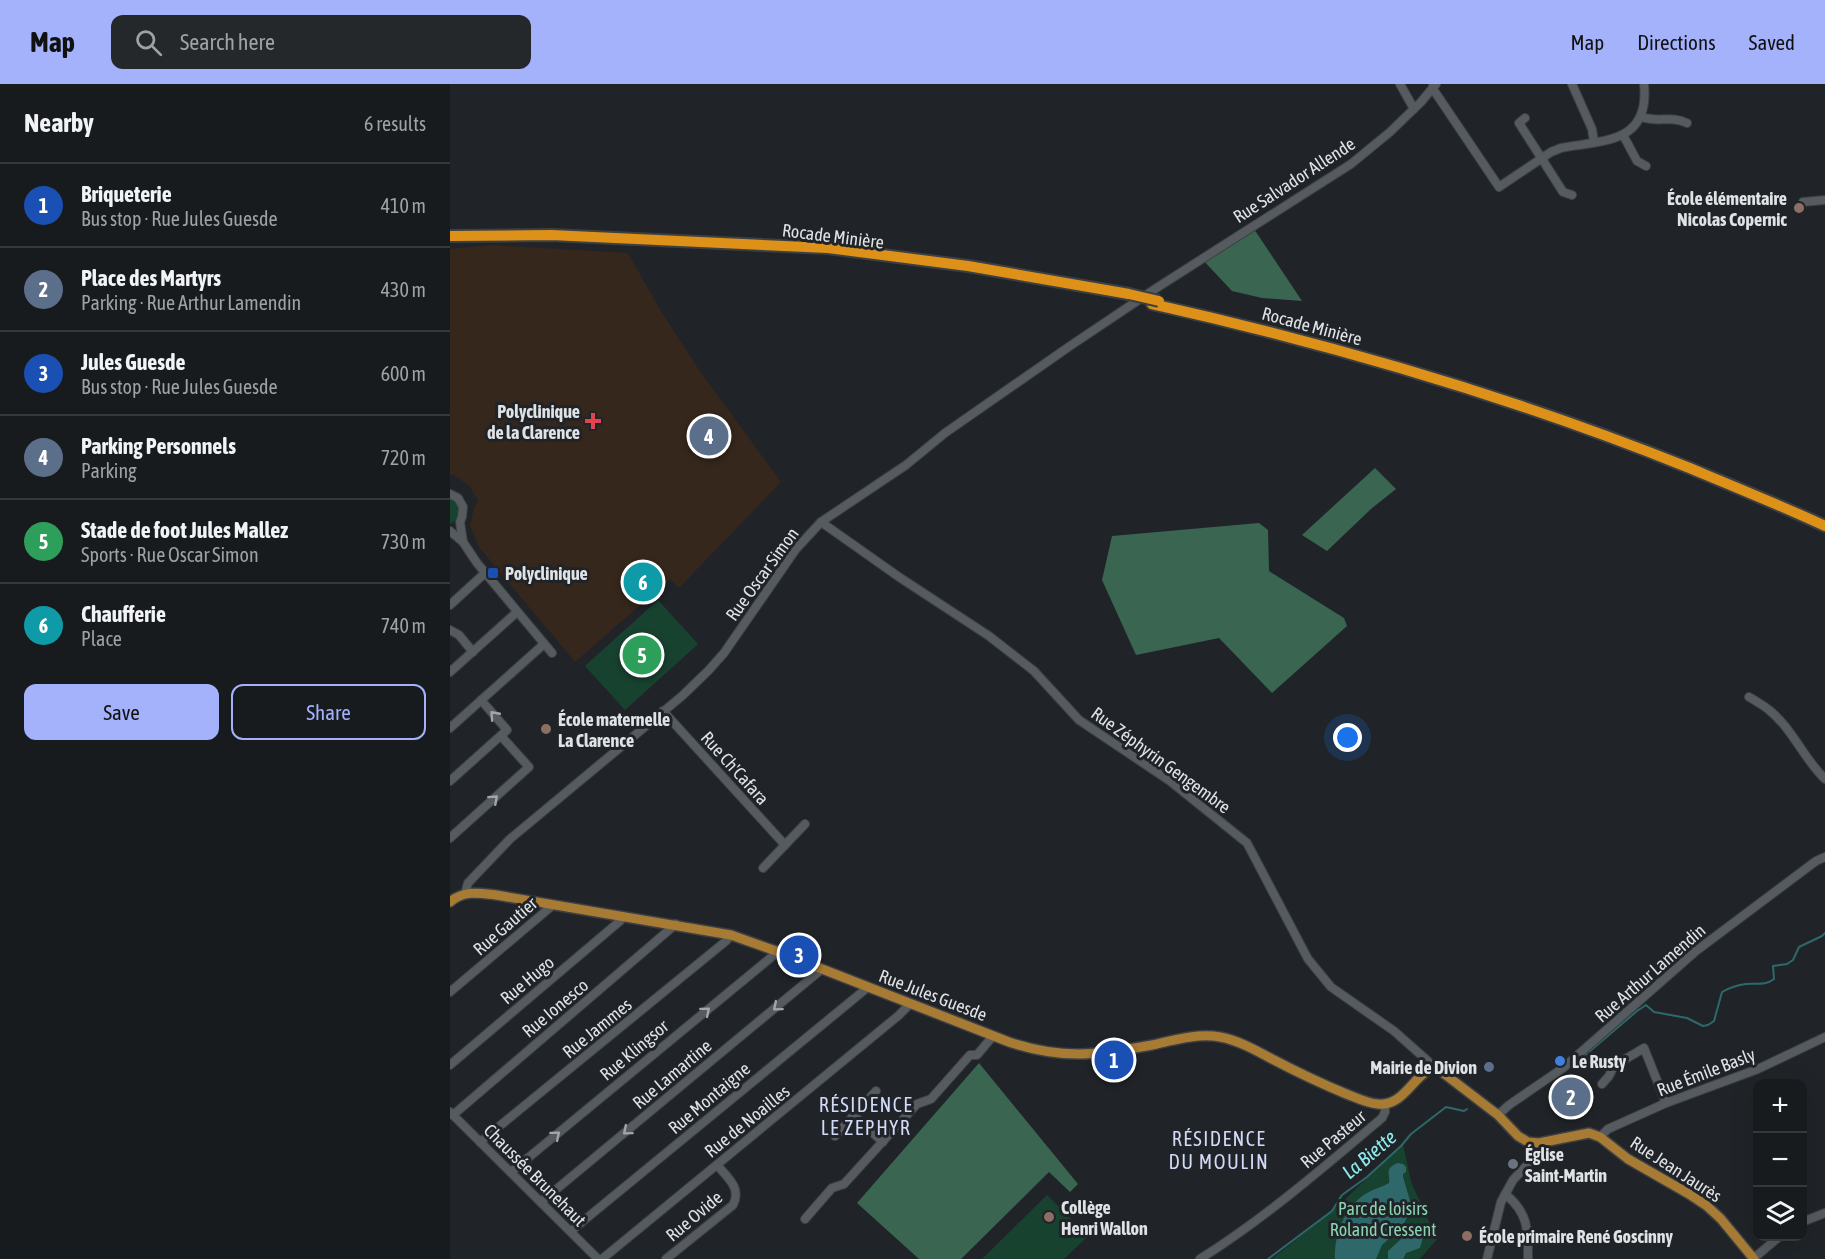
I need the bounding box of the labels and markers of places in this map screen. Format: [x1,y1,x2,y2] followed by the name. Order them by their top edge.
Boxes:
[1667,188,1787,230] place label: École élémentaire Nicolas Copernic
[1792,201,1806,215] marker: École élémentaire Nicolas Copernic
[487,401,580,443] place label: Polyclinique de la Clarence
[584,412,602,430] marker: Polyclinique de la Clarence
[690,414,728,458] pin: 4
[624,560,662,604] pin: 6
[505,563,588,584] place label: Polyclinique
[486,566,500,580] marker: Polyclinique
[622,632,662,678] pin: 5
[558,709,670,751] place label: École maternelle La Clarence
[539,722,553,736] marker: École maternelle La Clarence
[780,932,818,978] pin: 3
[1094,1038,1134,1082] pin: 1
[1572,1051,1627,1072] place label: Le Rusty
[1553,1054,1567,1068] marker: Le Rusty
[1370,1057,1477,1078] place label: Mairie de Divion
[1482,1060,1496,1074] marker: Mairie de Divion
[1552,1074,1590,1120] pin: 2
[1525,1144,1607,1186] place label: Église Saint-Martin
[1506,1157,1520,1171] marker: Église Saint-Martin
[1061,1197,1148,1239] place label: Collège Henri Wallon
[1042,1210,1056,1224] marker: Collège Henri Wallon
[1479,1226,1674,1247] place label: École primaire René Goscinny
[1460,1229,1474,1243] marker: École primaire René Goscinny

